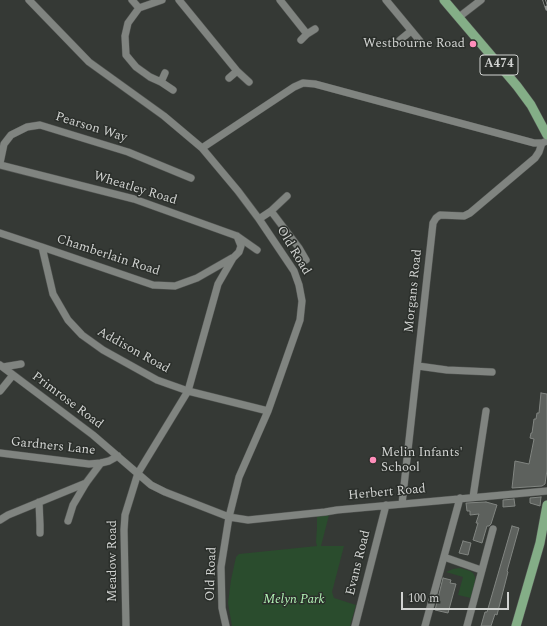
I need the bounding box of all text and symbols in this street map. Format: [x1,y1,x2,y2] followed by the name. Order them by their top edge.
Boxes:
[363,36,465,52] place label: Westbourne Road
[468,39,478,49] marker: Westbourne Road
[480,55,518,75] road number: A474
[53,110,129,146] street label: Pearson Way
[91,169,179,209] street label: Wheatley Road
[272,224,314,278] street label: Old Road
[54,232,162,280] street label: Chamberlain Road
[402,249,426,333] street label: Morgans Road
[94,325,172,377] street label: Addison Road
[28,369,106,433] street label: Primrose Road
[10,435,96,459] street label: Gardners Lane
[381,445,463,476] place label: Melin Infants' School
[368,455,378,465] marker: Melin Infants' School
[348,482,426,504] street label: Herbert Road
[105,520,121,602] street label: Meadow Road
[343,529,375,597] street label: Evans Road
[203,547,221,601] street label: Old Road
[403,584,511,610] scale bar
[408,589,439,608] text: 100 m
[263,592,325,608] park label: Melyn Park

